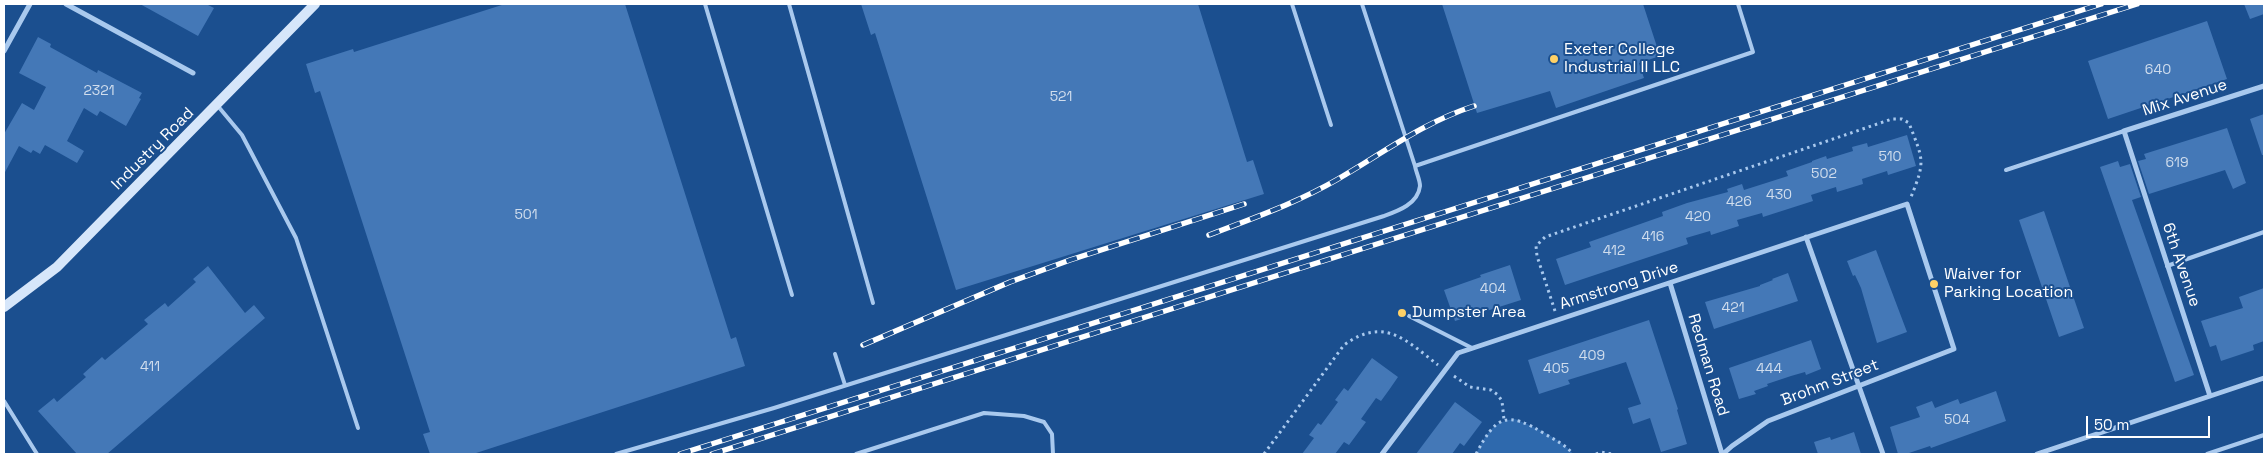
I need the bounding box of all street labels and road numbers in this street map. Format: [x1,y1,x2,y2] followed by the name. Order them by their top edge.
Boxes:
[2140,75,2230,121] street label: Mix Avenue
[108,104,198,194] street label: Industry Road
[2158,220,2204,310] street label: 6th Avenue
[1557,258,1681,314] street label: Armstrong Drive
[1683,311,1733,419] street label: Redman Road
[1779,356,1881,410] street label: Brohm Street

